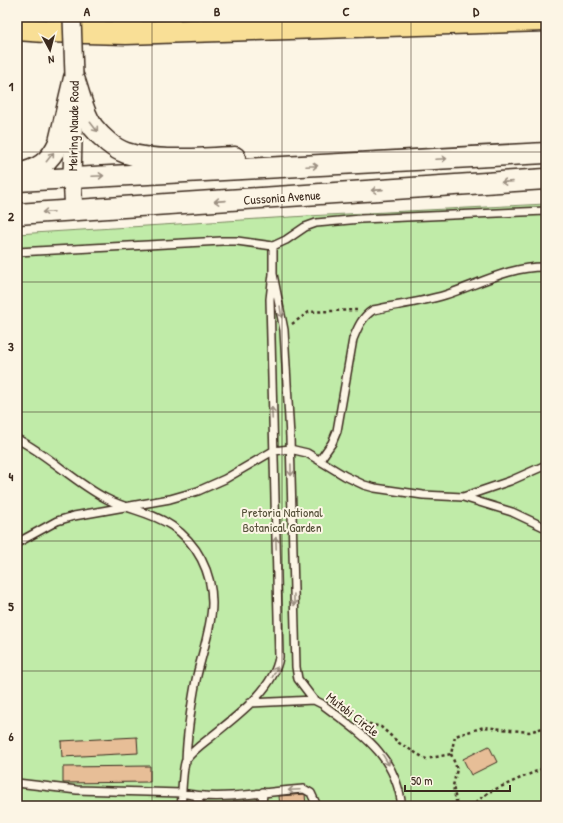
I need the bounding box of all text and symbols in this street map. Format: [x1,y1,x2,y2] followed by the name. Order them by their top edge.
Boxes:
[84,2,91,20] text: A
[214,2,221,20] text: B
[342,2,350,20] text: C
[473,2,480,20] text: D
[30,30,70,70] north arrow
[47,53,55,67] text: N
[9,77,14,95] text: 1
[63,81,83,171] street label: Meiring Naude Road
[90,122,99,133] one-way arrow
[46,152,55,163] one-way arrow
[434,155,447,163] one-way arrow
[305,162,318,170] one-way arrow
[91,173,104,180] one-way arrow
[501,178,514,185] one-way arrow
[243,185,321,209] street label: Cussonia Avenue
[371,187,384,194] one-way arrow
[214,198,227,205] one-way arrow
[8,207,15,225] text: 2
[42,209,55,216] one-way arrow
[278,305,286,318] one-way arrow
[8,337,14,355] text: 3
[268,407,276,420] one-way arrow
[287,463,295,476] one-way arrow
[9,467,14,485] text: 4
[241,503,323,536] park label: Pretoria National Botanical Garden
[272,537,280,550] one-way arrow
[290,593,298,606] one-way arrow
[8,597,14,615] text: 5
[271,667,279,679] one-way arrow
[323,688,383,740] street label: Mutobi Circle
[8,727,14,745] text: 6
[382,754,390,766] one-way arrow
[405,767,510,793] scale bar
[411,772,432,789] text: 50 m
[288,786,301,793] one-way arrow

